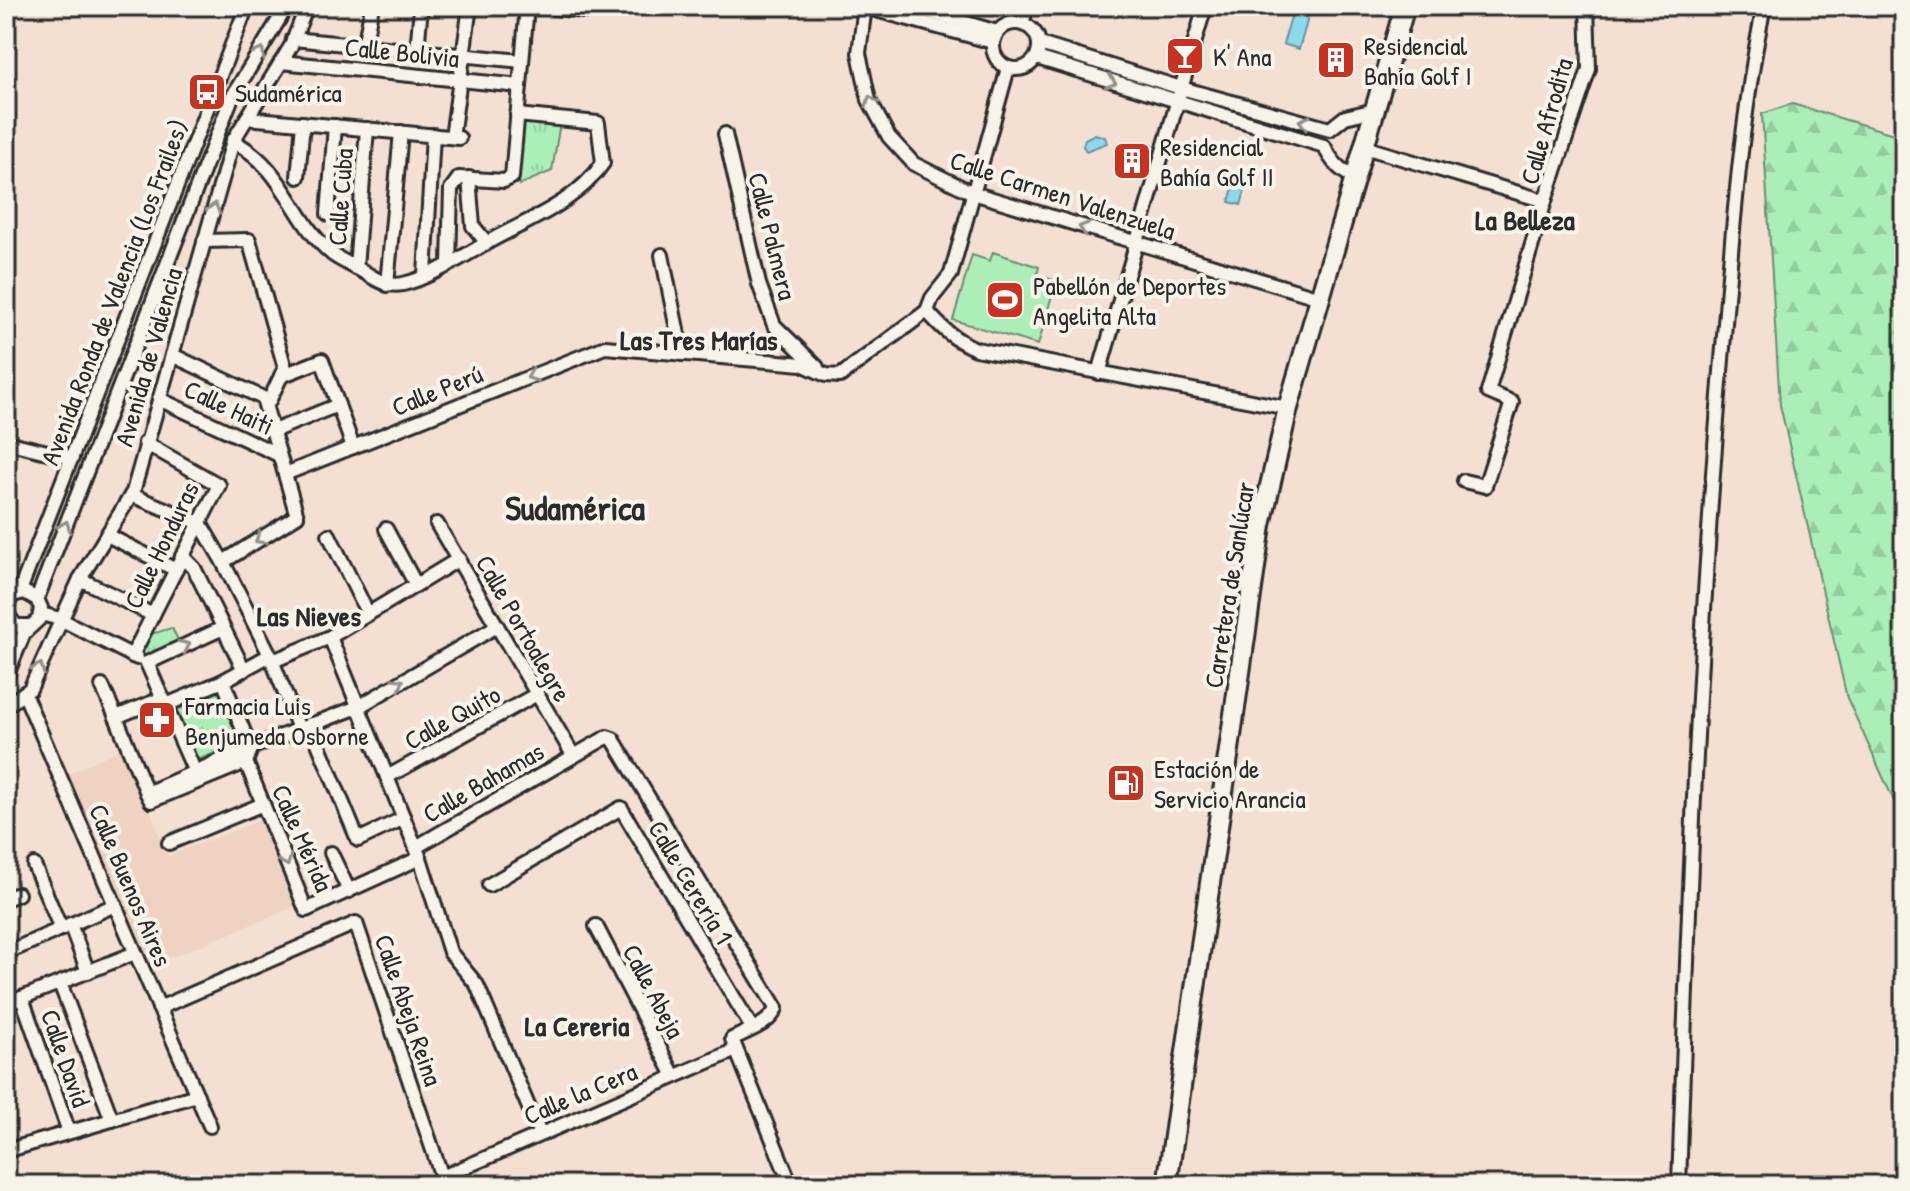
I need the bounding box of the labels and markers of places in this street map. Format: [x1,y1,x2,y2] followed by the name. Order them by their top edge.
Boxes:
[1364,28,1472,93] place label: Residencial Bahía Golf I
[1164,35,1206,77] bar icon: K' Ana
[1213,39,1271,74] place label: K' Ana
[1315,39,1357,81] building icon: Residencial Bahía Golf I
[186,71,228,113] bus stop icon: Sudamérica
[235,75,342,110] place label: Sudamérica
[1160,129,1274,194] place label: Residencial Bahía Golf II
[1111,140,1153,182] building icon: Residencial Bahía Golf II
[1033,268,1226,333] place label: Pabellón de Deportes Angelita Alta
[984,279,1026,321] sports icon: Pabellón de Deportes Angelita Alta
[184,688,369,753] place label: Farmacia Luis Benjumeda Osborne
[136,699,178,741] pharmacy icon: Farmacia Luis Benjumeda Osborne
[1154,751,1306,816] place label: Estación de Servicio Arancia
[1105,762,1147,804] fuel station icon: Estación de Servicio Arancia

